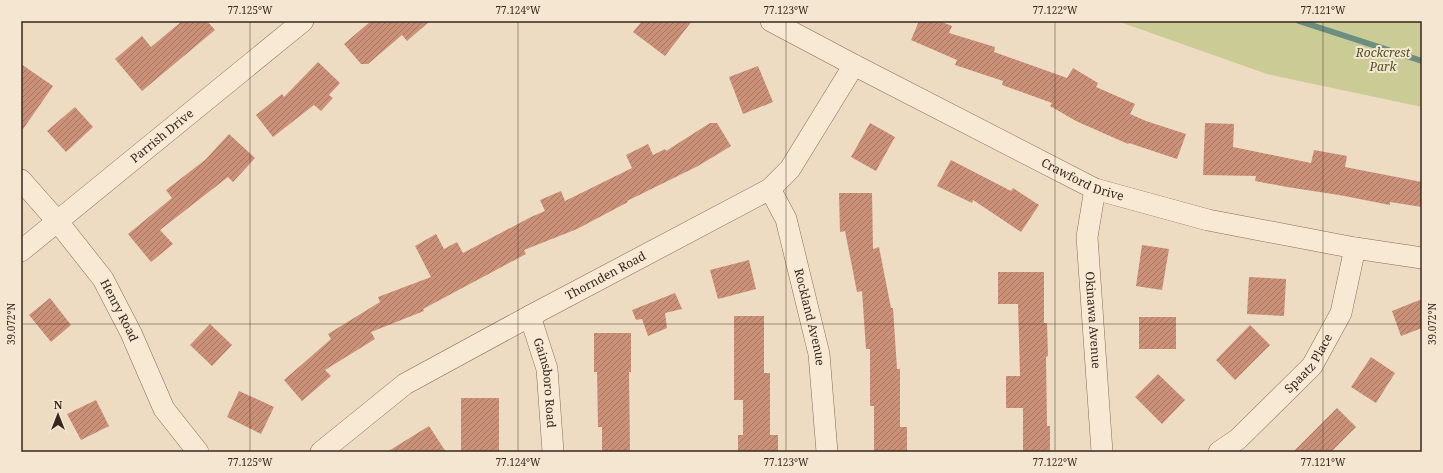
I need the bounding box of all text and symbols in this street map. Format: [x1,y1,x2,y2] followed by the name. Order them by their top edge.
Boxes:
[228,3,273,17] text: 77.125°W
[496,3,541,17] text: 77.124°W
[764,3,809,17] text: 77.123°W
[1033,3,1078,17] text: 77.122°W
[1301,3,1346,17] text: 77.121°W
[1355,44,1411,75] park label: Rockcrest Park
[127,105,197,166] street label: Parrish Drive
[1038,154,1126,205] street label: Crawford Drive
[562,247,649,304] street label: Thornden Road
[790,267,829,366] street label: Rockland Avenue
[1081,271,1105,369] street label: Okinawa Avenue
[96,276,143,345] street label: Henry Road
[4,303,18,345] text: 39.072°N
[1425,303,1439,345] text: 39.072°N
[1280,331,1336,397] street label: Spaatz Place
[530,335,560,429] street label: Gainsboro Road
[38,395,78,435] north arrow
[54,397,63,412] text: N
[228,455,273,469] text: 77.125°W
[496,455,541,469] text: 77.124°W
[764,455,809,469] text: 77.123°W
[1033,455,1078,469] text: 77.122°W
[1301,455,1346,469] text: 77.121°W

